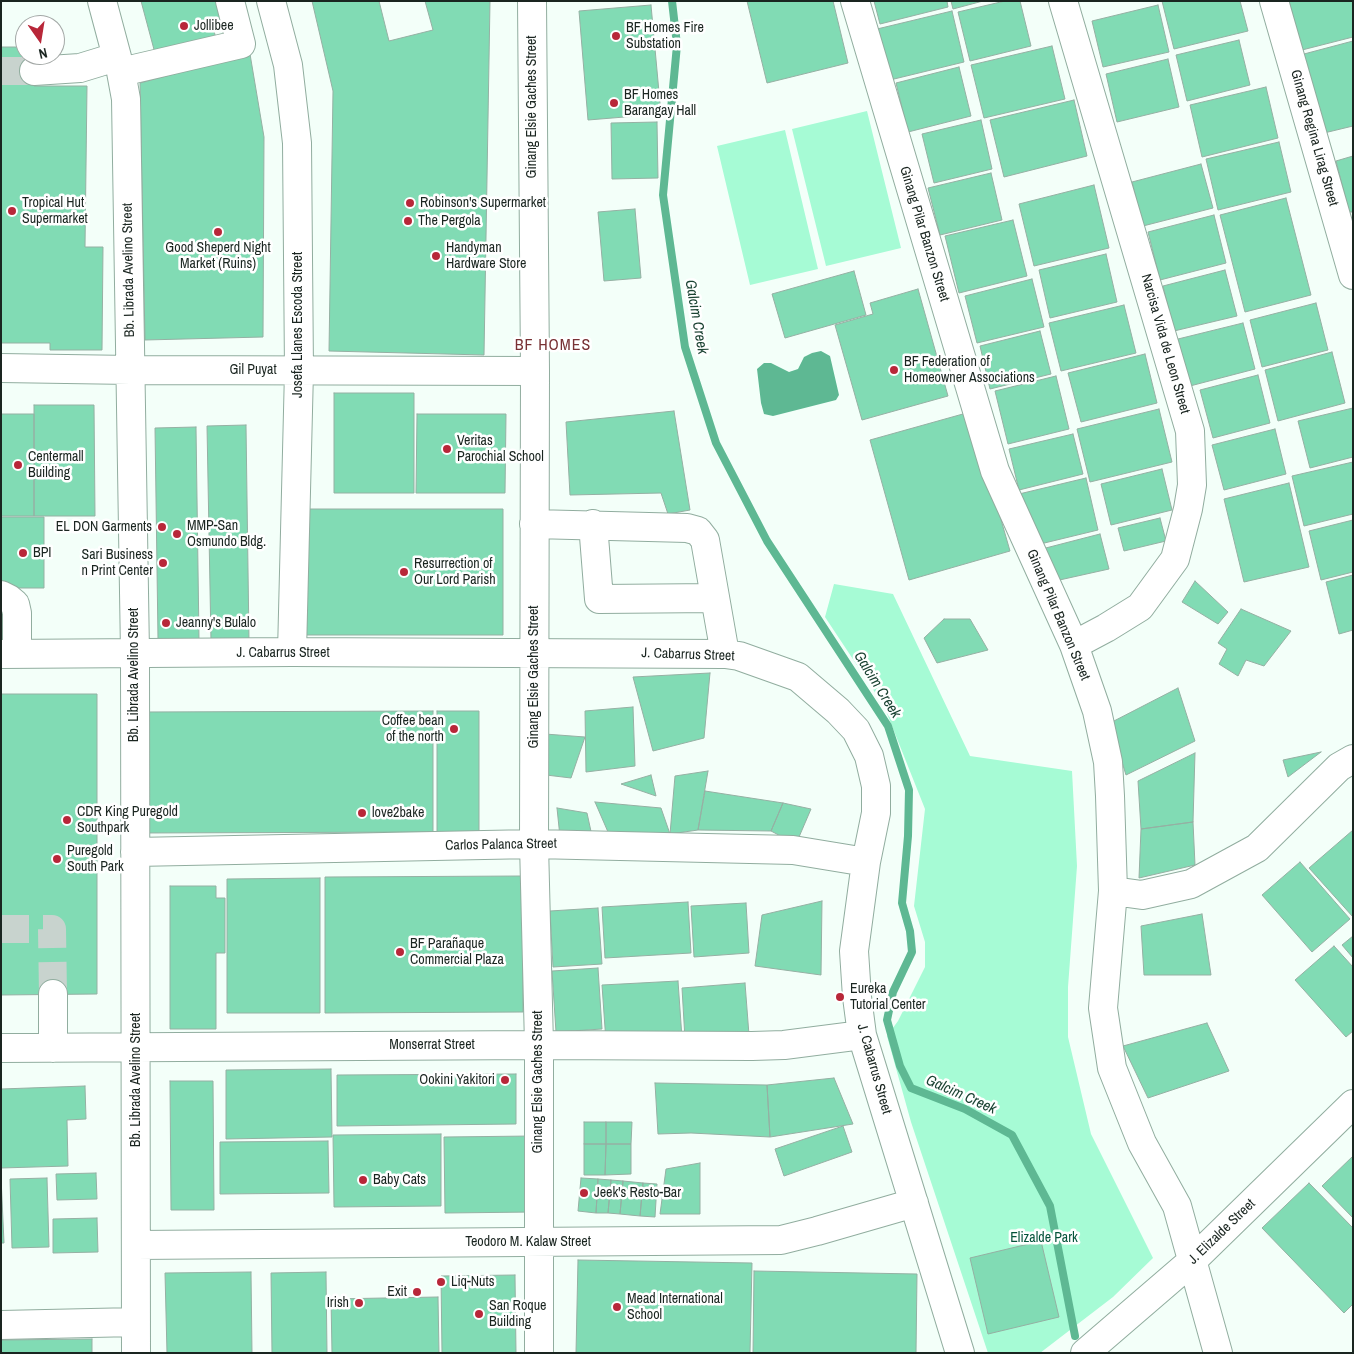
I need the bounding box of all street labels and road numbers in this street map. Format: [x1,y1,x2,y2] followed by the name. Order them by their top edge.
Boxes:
[524,36,540,178] street label: Ginang Elsie Gaches Street
[1286,68,1342,208] street label: Ginang Regina Lirag Street
[895,164,953,304] street label: Ginang Pilar Banzon Street
[119,203,139,337] street label: Bb. Librada Avelino Street
[290,252,306,398] street label: Josefa Llanes Escoda Street
[1137,272,1193,416] street label: Narcisa Vida de Leon Street
[229,362,277,378] street label: Gil Puyat
[1023,547,1093,683] street label: Ginang Pilar Banzon Street
[526,606,542,748] street label: Ginang Elsie Gaches Street
[126,608,142,742] street label: Bb. Librada Avelino Street
[236,645,330,661] street label: J. Cabarrus Street
[641,645,735,665] street label: J. Cabarrus Street
[445,836,557,854] street label: Carlos Palanca Street
[530,1011,546,1153] street label: Ginang Elsie Gaches Street
[128,1013,144,1147] street label: Bb. Librada Avelino Street
[853,1022,895,1116] street label: J. Cabarrus Street
[389,1037,475,1053] street label: Monserrat Street
[1185,1196,1259,1268] street label: J. Elizalde Street
[465,1234,591,1250] street label: Teodoro M. Kalaw Street

